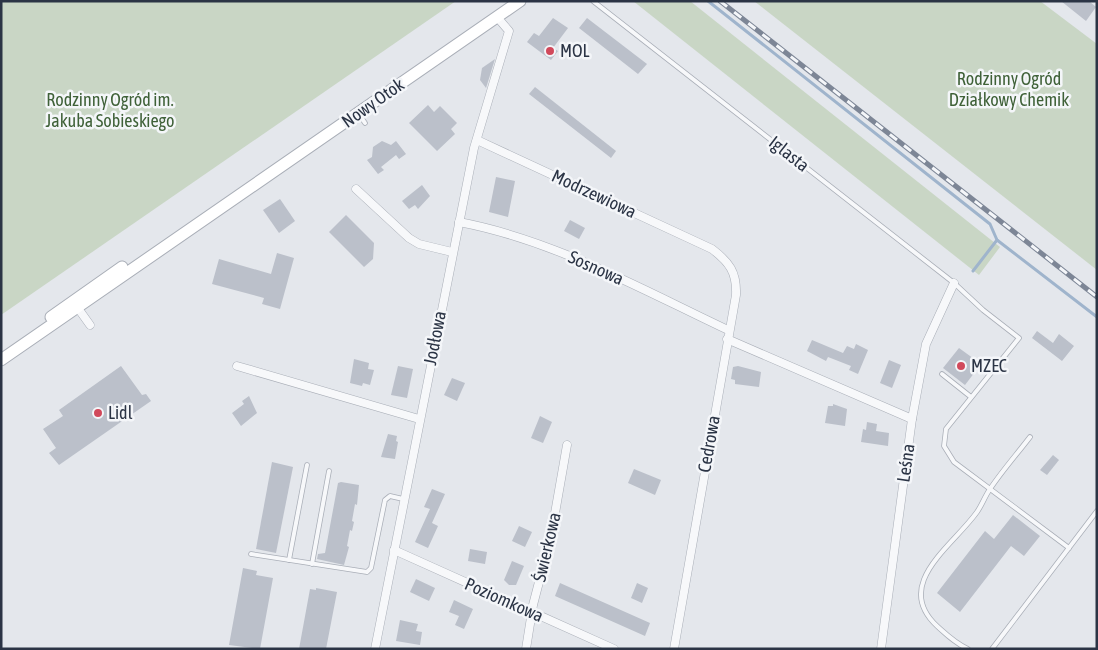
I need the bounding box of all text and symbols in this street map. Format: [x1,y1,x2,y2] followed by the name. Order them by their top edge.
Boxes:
[560,40,590,61] place label: MOL
[544,45,556,57] marker: MOL
[949,68,1069,110] park label: Rodzinny Ogród Działkowy Chemik
[337,73,408,132] street label: Nowy Otok
[46,89,174,131] park label: Rodzinny Ogród im. Jakuba Sobieskiego
[765,131,814,176] street label: Iglasta
[549,165,640,222] street label: Modrzewiowa
[565,246,627,289] street label: Sosnowa
[419,309,450,367] street label: Jodłowa
[971,355,1007,376] place label: MZEC
[955,360,967,372] marker: MZEC
[108,402,133,423] place label: Lidl
[92,407,104,419] marker: Lidl
[693,414,724,474] street label: Cedrowa
[892,442,919,484] street label: Leśna
[528,510,565,584] street label: Świerkowa
[462,573,547,626] street label: Poziomkowa

